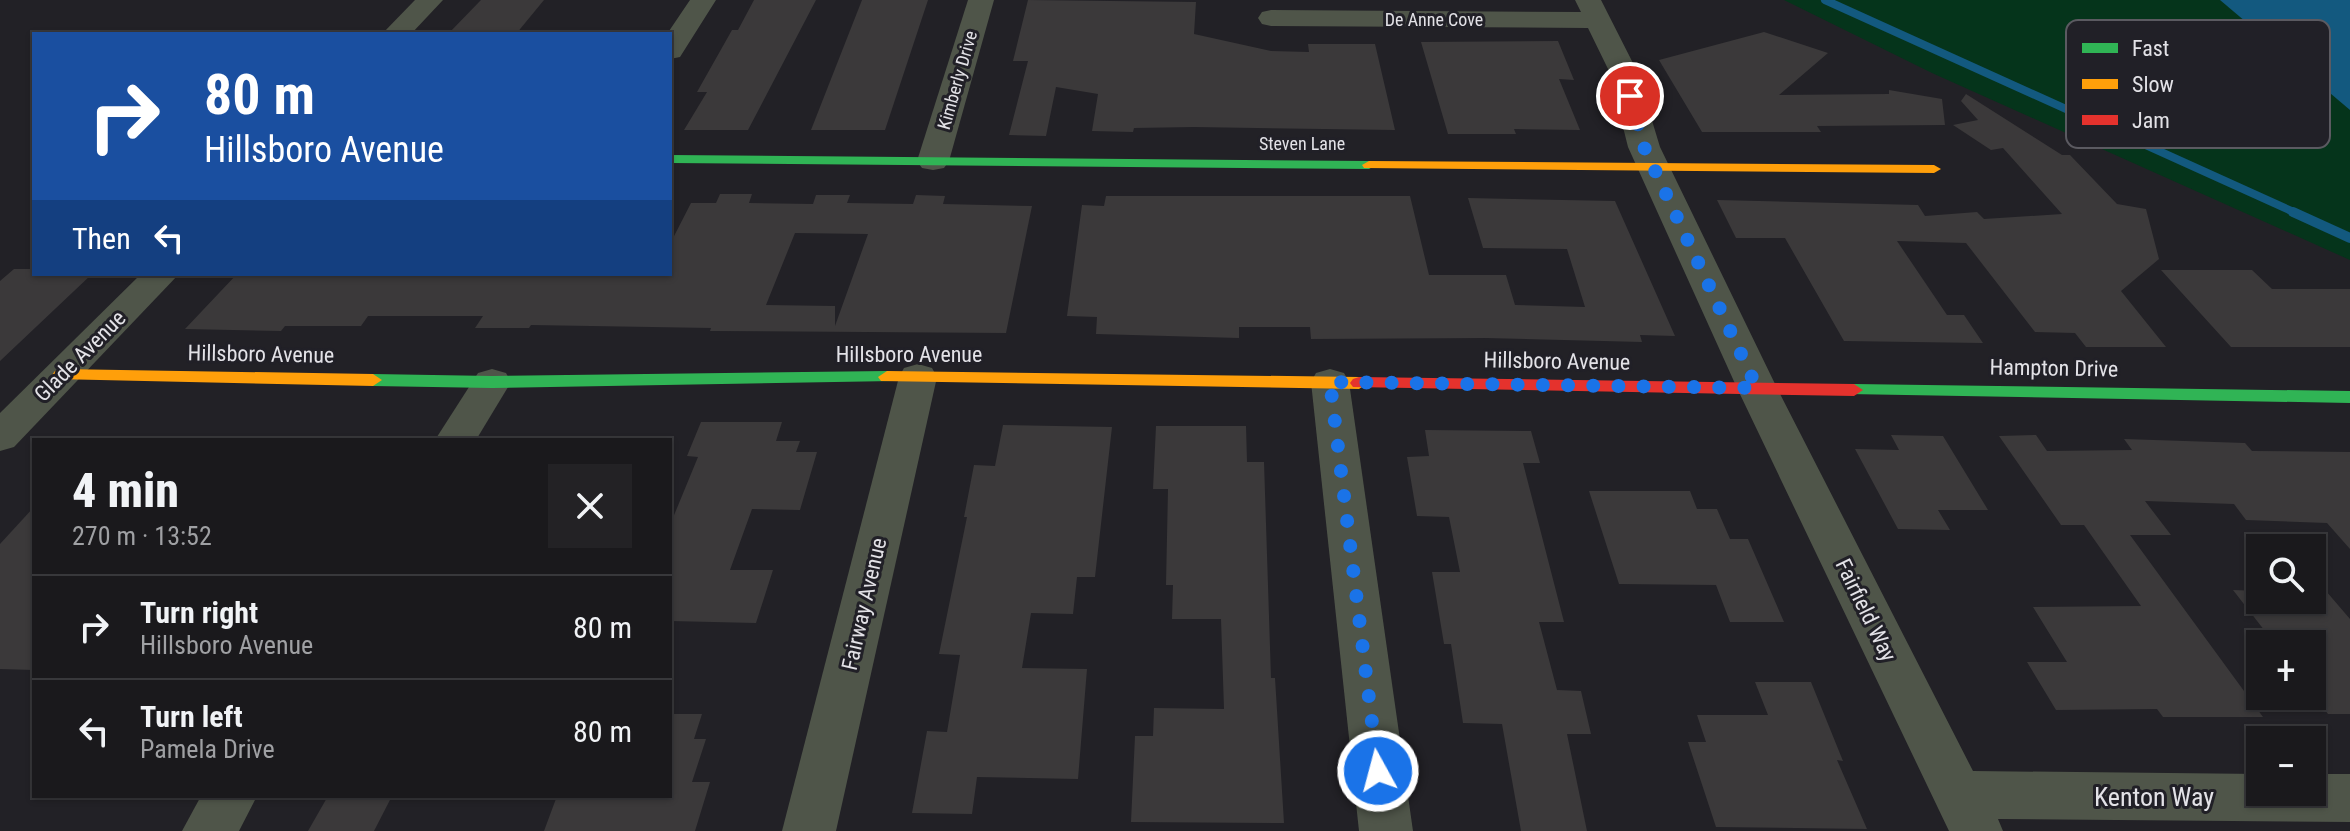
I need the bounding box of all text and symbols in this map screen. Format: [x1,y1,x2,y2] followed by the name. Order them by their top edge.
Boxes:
[1385,9,1483,30] street label: De Anne Cove
[2066,20,2330,148] legend
[933,28,981,132] street label: Kimberly Drive
[2132,36,2169,61] text: Fast
[204,62,315,128] text: 80 m
[1596,62,1664,130] pin
[72,64,176,168] icon: right
[2132,72,2174,97] text: Slow
[1608,74,1652,118] icon: arrive
[2132,108,2170,133] text: Jam
[204,129,444,171] text: Hillsboro Avenue
[1259,133,1345,154] street label: Steven Lane
[147,216,191,260] icon: left
[72,221,131,256] text: Then
[29,305,131,407] street label: Glade Avenue
[187,340,335,368] street label: Hillsboro Avenue
[836,342,982,367] street label: Hillsboro Avenue
[1483,347,1631,375] street label: Hillsboro Avenue
[1990,354,2118,382] street label: Hampton Drive
[72,462,179,519] text: 4 min
[548,464,632,548] button: close
[72,521,212,551] text: 270 m · 13:52
[2246,534,2326,806] map controls
[2246,534,2326,614] button: search
[837,535,891,673] street label: Fairway Avenue
[1831,555,1901,665] street label: Fairfield Way
[140,595,258,630] text: Turn right
[72,605,116,649] icon: right
[573,610,632,645] text: 80 m
[140,630,313,660] text: Hillsboro Avenue
[2246,630,2326,710] button: +
[140,699,243,734] text: Turn left
[72,709,116,753] icon: left
[573,714,632,749] text: 80 m
[2246,726,2326,806] button: −
[1336,729,1420,813] position arrow
[140,734,275,764] text: Pamela Drive
[2094,782,2214,812] street label: Kenton Way

